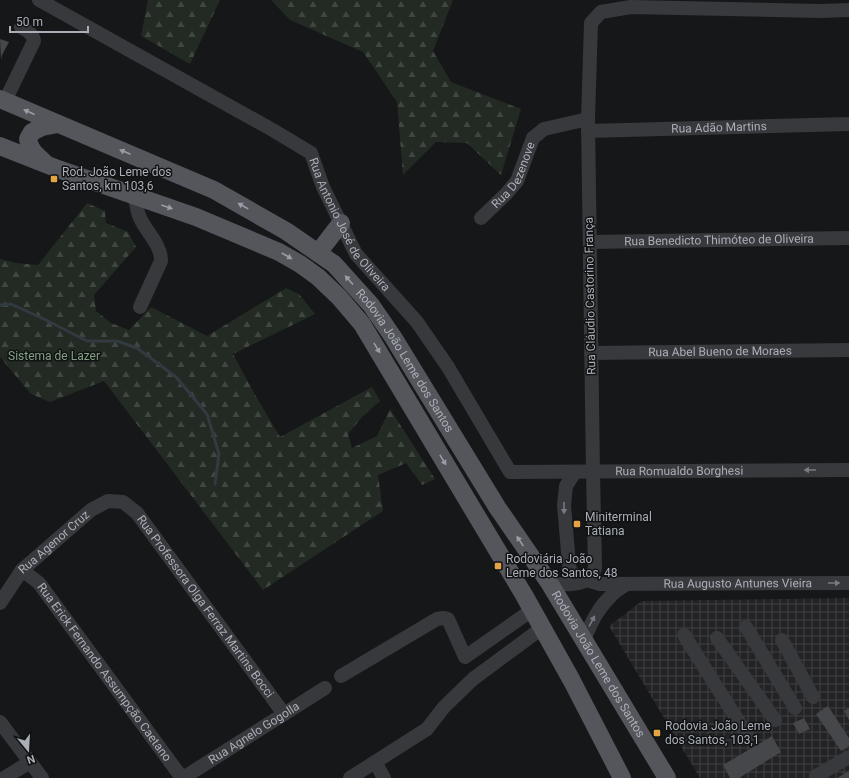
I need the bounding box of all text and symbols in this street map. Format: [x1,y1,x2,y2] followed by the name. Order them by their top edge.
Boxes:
[10,8,88,34] scale bar
[16,15,43,29] text: 50 m
[24,109,35,115] one-way arrow
[671,119,767,136] street label: Rua Adão Martins
[489,140,538,211] street label: Rua Dezenove
[118,149,130,155] one-way arrow
[306,156,393,294] street label: Rua Antonio José de Oliveira
[62,165,171,193] place label: Rod. João Leme dos Santos, km 103,6
[49,174,59,184] marker: Rod. João Leme dos Santos, km 103,6
[237,203,249,210] one-way arrow
[161,204,173,210] one-way arrow
[582,217,598,375] street label: Rua Cláudio Castorino França
[624,232,814,248] street label: Rua Benedicto Thimóteo de Oliveira
[281,253,293,260] one-way arrow
[344,275,353,285] one-way arrow
[353,286,457,435] street label: Rodovia João Leme dos Santos
[373,342,380,354] one-way arrow
[648,344,792,359] street label: Rua Abel Bueno de Moraes
[8,349,100,363] park label: Sistema de Lazer
[439,454,446,466] one-way arrow
[615,464,743,478] street label: Rua Romualdo Borghesi
[803,467,816,473] one-way arrow
[561,502,567,515] one-way arrow
[16,508,92,577] street label: Rua Agenor Cruz
[585,510,652,538] place label: Miniterminal Tatiana
[134,513,277,701] street label: Rua Professora Olga Ferraz Martins Bocci
[572,519,582,529] marker: Miniterminal Tatiana
[516,535,524,546] one-way arrow
[506,552,618,580] place label: Rodoviária João Leme dos Santos, 48
[493,561,503,571] marker: Rodoviária João Leme dos Santos, 48
[663,576,812,591] street label: Rua Augusto Antunes Vieira
[34,580,174,764] street label: Rua Erick Fernando Assumpção Caetano
[828,580,841,586] one-way arrow
[549,588,648,740] street label: Rodovia João Leme dos Santos
[589,615,596,627] one-way arrow
[206,699,302,767] street label: Rua Agnelo Gogolla
[665,719,771,747] place label: Rodovia João Leme dos Santos, 103,1
[652,728,662,738] marker: Rodovia João Leme dos Santos, 103,1
[8,730,48,770] north arrow
[25,752,37,766] text: N

